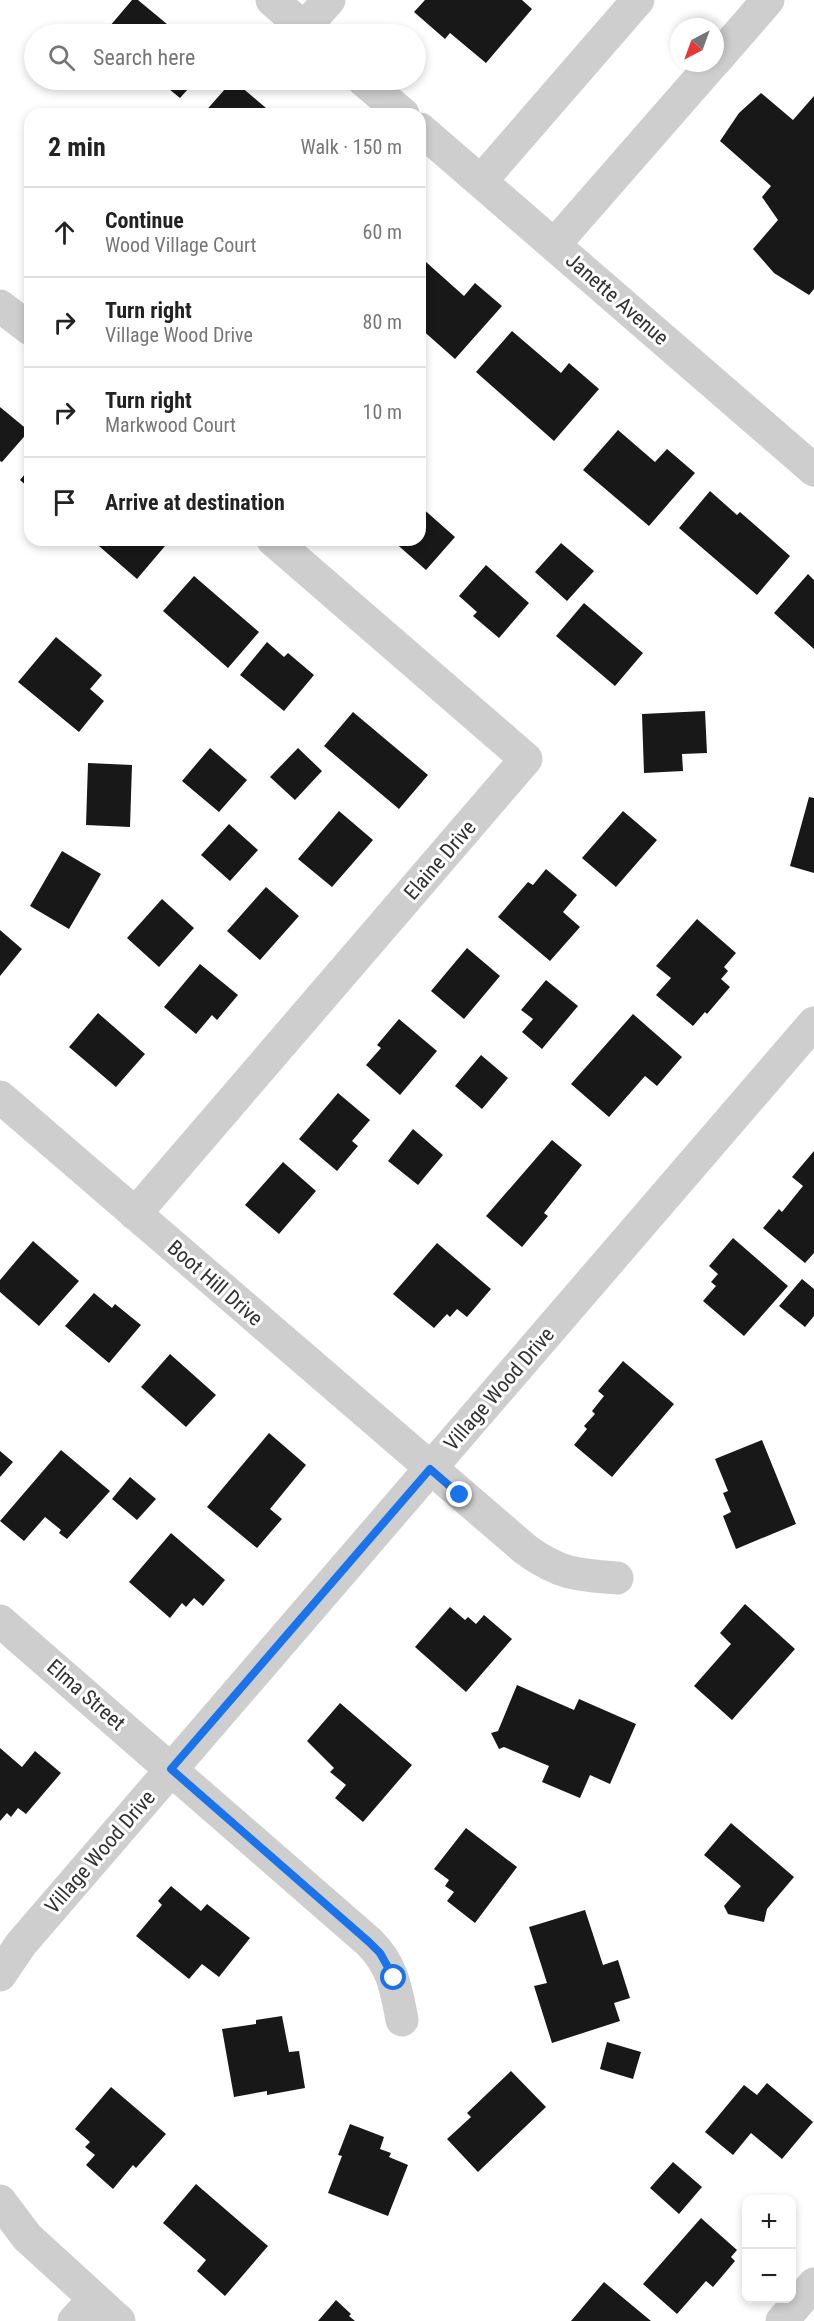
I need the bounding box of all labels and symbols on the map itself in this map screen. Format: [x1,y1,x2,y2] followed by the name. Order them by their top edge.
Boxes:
[670,18,724,72] north arrow
[561,248,673,350] street label: Janette Avenue
[399,815,481,904] street label: Elaine Drive
[163,1235,267,1331] street label: Boot Hill Drive
[439,1322,559,1455] street label: Village Wood Drive
[446,1481,472,1507] route end
[42,1655,130,1735] street label: Elma Street
[40,1785,160,1918] street label: Village Wood Drive
[380,1964,406,1990] route start

